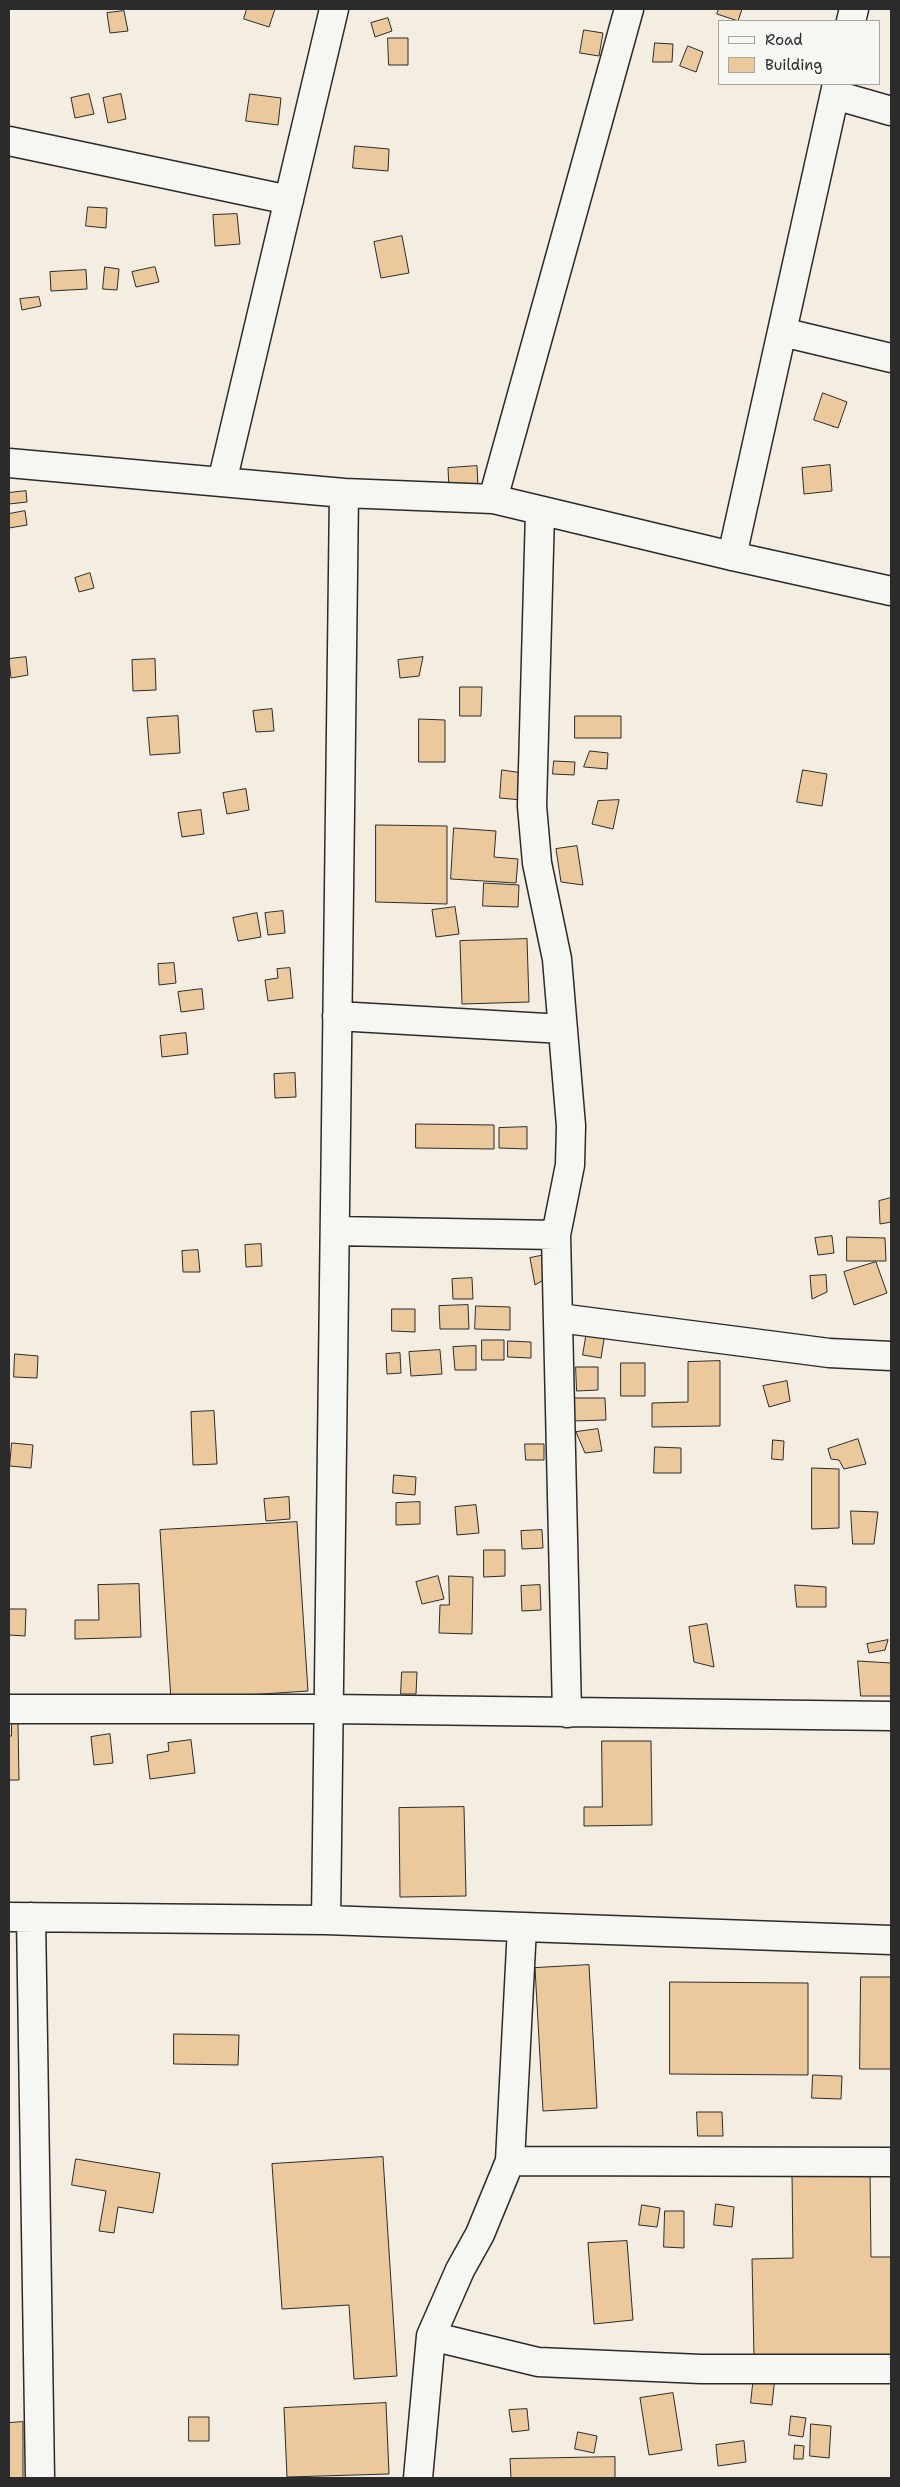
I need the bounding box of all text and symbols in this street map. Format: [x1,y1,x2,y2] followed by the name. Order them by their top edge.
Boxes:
[718,20,880,85] legend
[765,30,803,50] text: Road
[765,55,822,75] text: Building

